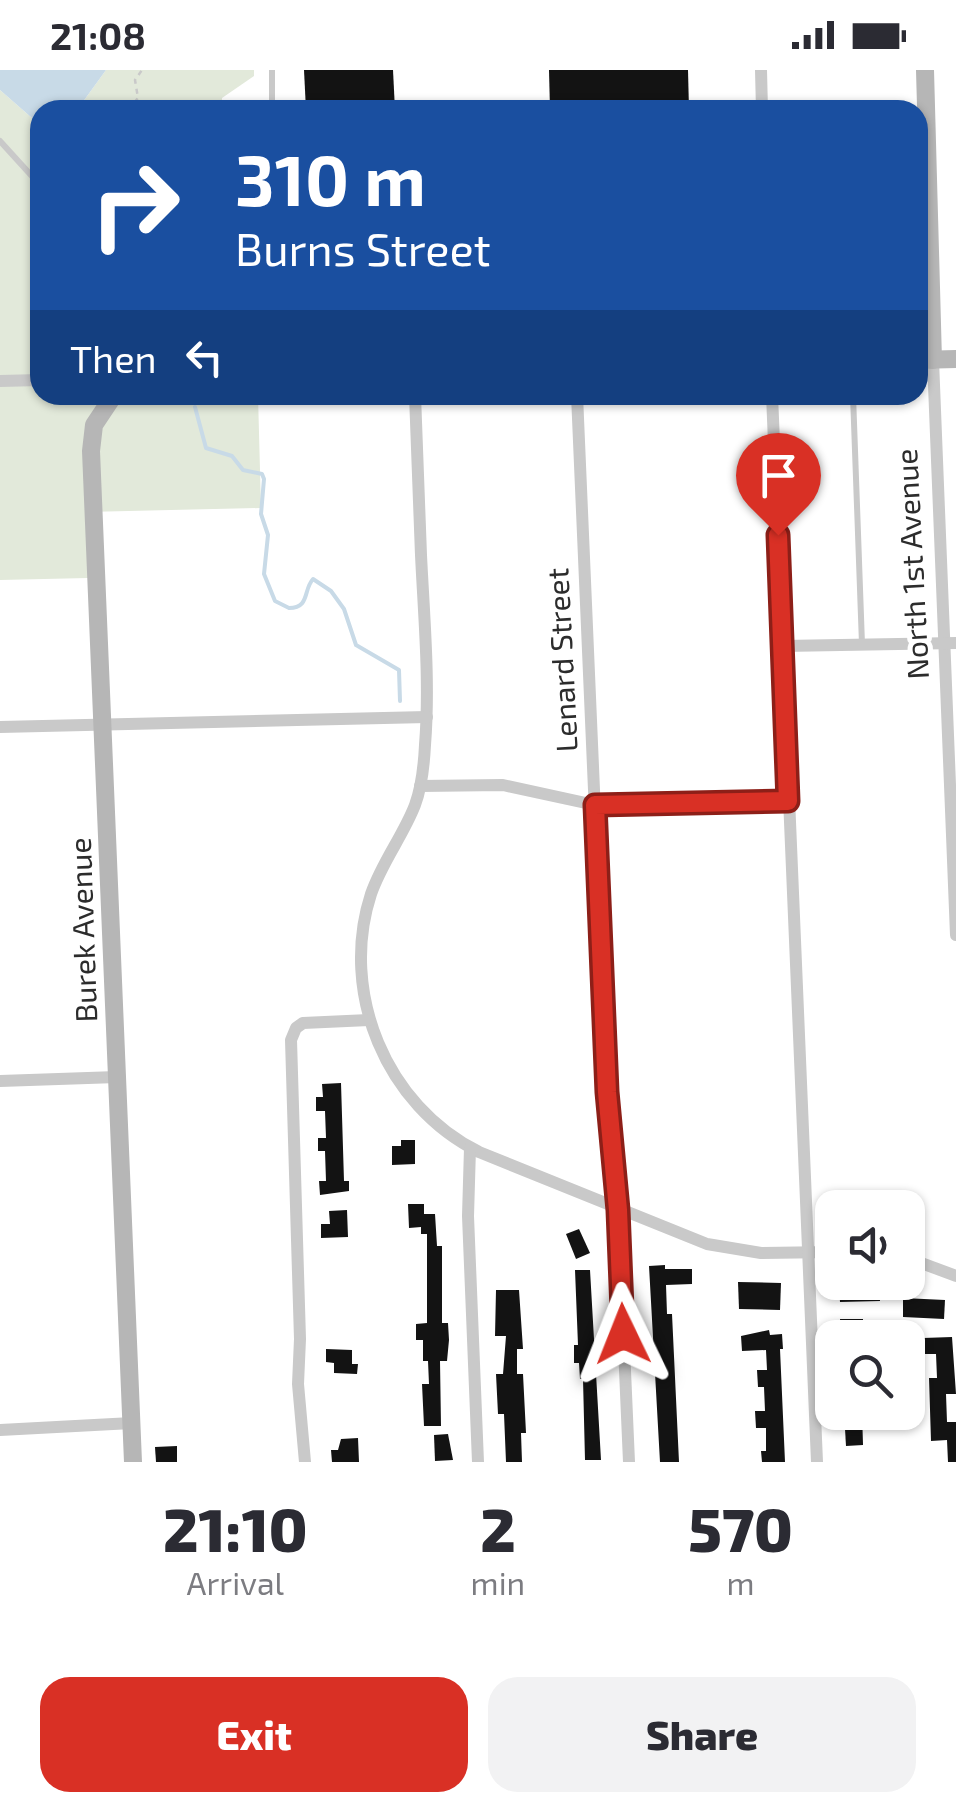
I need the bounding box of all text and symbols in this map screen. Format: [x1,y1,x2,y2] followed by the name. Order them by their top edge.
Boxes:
[50,12,146,58] text: 21:08
[235,136,426,220] text: 310 m
[70,140,200,270] icon: right
[235,221,491,275] text: Burns Street
[177,330,232,385] icon: left
[70,335,157,381] text: Then
[736,433,821,536] pin
[751,448,806,503] icon: arrive
[887,448,935,680] street label: North 1st Avenue
[538,567,584,753] street label: Lenard Street
[61,837,103,1023] street label: Burek Avenue
[815,1190,925,1430] map controls
[815,1190,925,1300] button: sound
[571,1282,675,1386] position arrow
[815,1320,925,1430] button: search
[163,1492,308,1564] text: 21:10
[480,1492,516,1564] text: 2
[688,1492,793,1564] text: 570
[187,1563,284,1601] text: Arrival
[471,1563,525,1601] text: min
[727,1563,755,1601] text: m
[40,1677,468,1792] button: Exit
[488,1677,916,1792] button: Share

